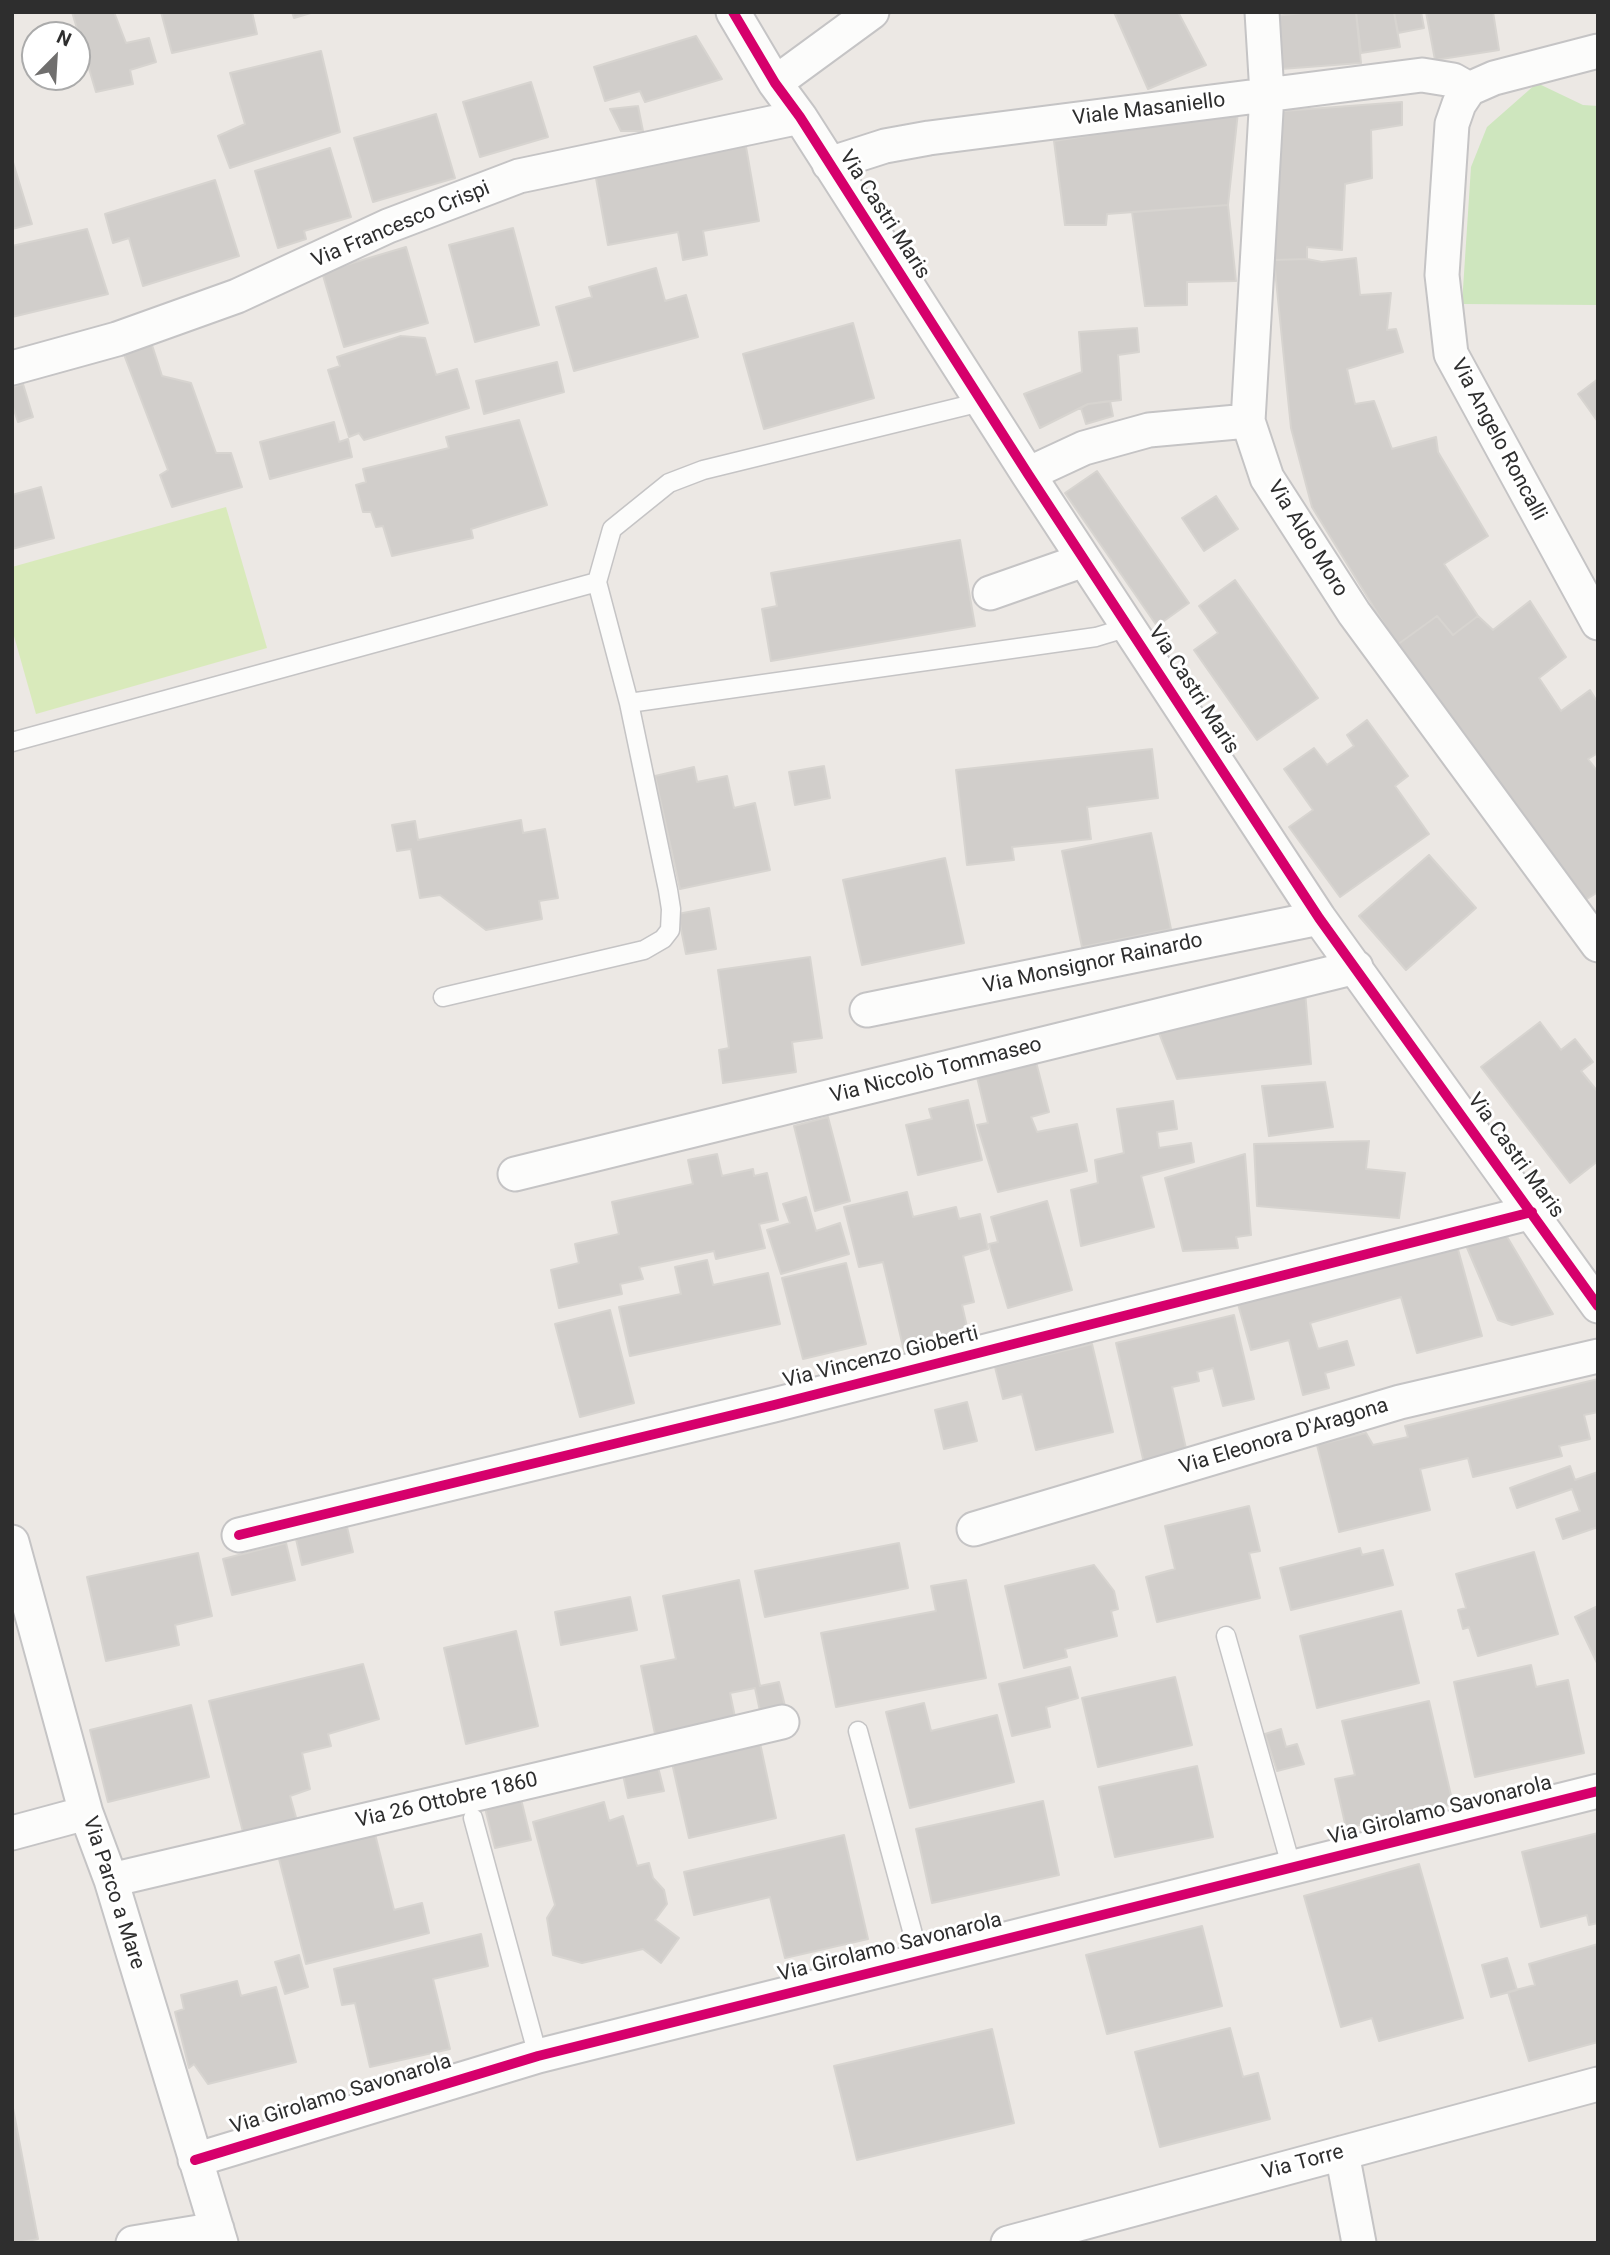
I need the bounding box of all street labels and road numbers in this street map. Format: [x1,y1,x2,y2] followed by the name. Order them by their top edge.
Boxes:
[1071,88,1227,132] street label: Viale Masaniello
[833,146,935,284] street label: Via Castri Maris
[308,176,494,274] street label: Via Francesco Crispi
[1445,355,1551,525] street label: Via Angelo Roncalli
[1261,476,1353,602] street label: Via Aldo Moro
[1142,621,1244,759] street label: Via Castri Maris
[981,928,1205,1000] street label: Via Monsignor Rainardo
[828,1033,1044,1109] street label: Via Niccolò Tommaseo
[1461,1089,1569,1223] street label: Via Castri Maris
[781,1322,981,1394] street label: Via Vincenzo Gioberti
[1177,1393,1391,1481] street label: Via Eleonora D'Aragona
[353,1768,541,1834] street label: Via 26 Ottobre 1860
[1326,1771,1554,1851] street label: Via Girolamo Savonarola
[76,1813,150,1973] street label: Via Parco a Mare
[776,1908,1004,1988] street label: Via Girolamo Savonarola
[227,2049,455,2141] street label: Via Girolamo Savonarola
[1259,2140,1347,2186] street label: Via Torre

